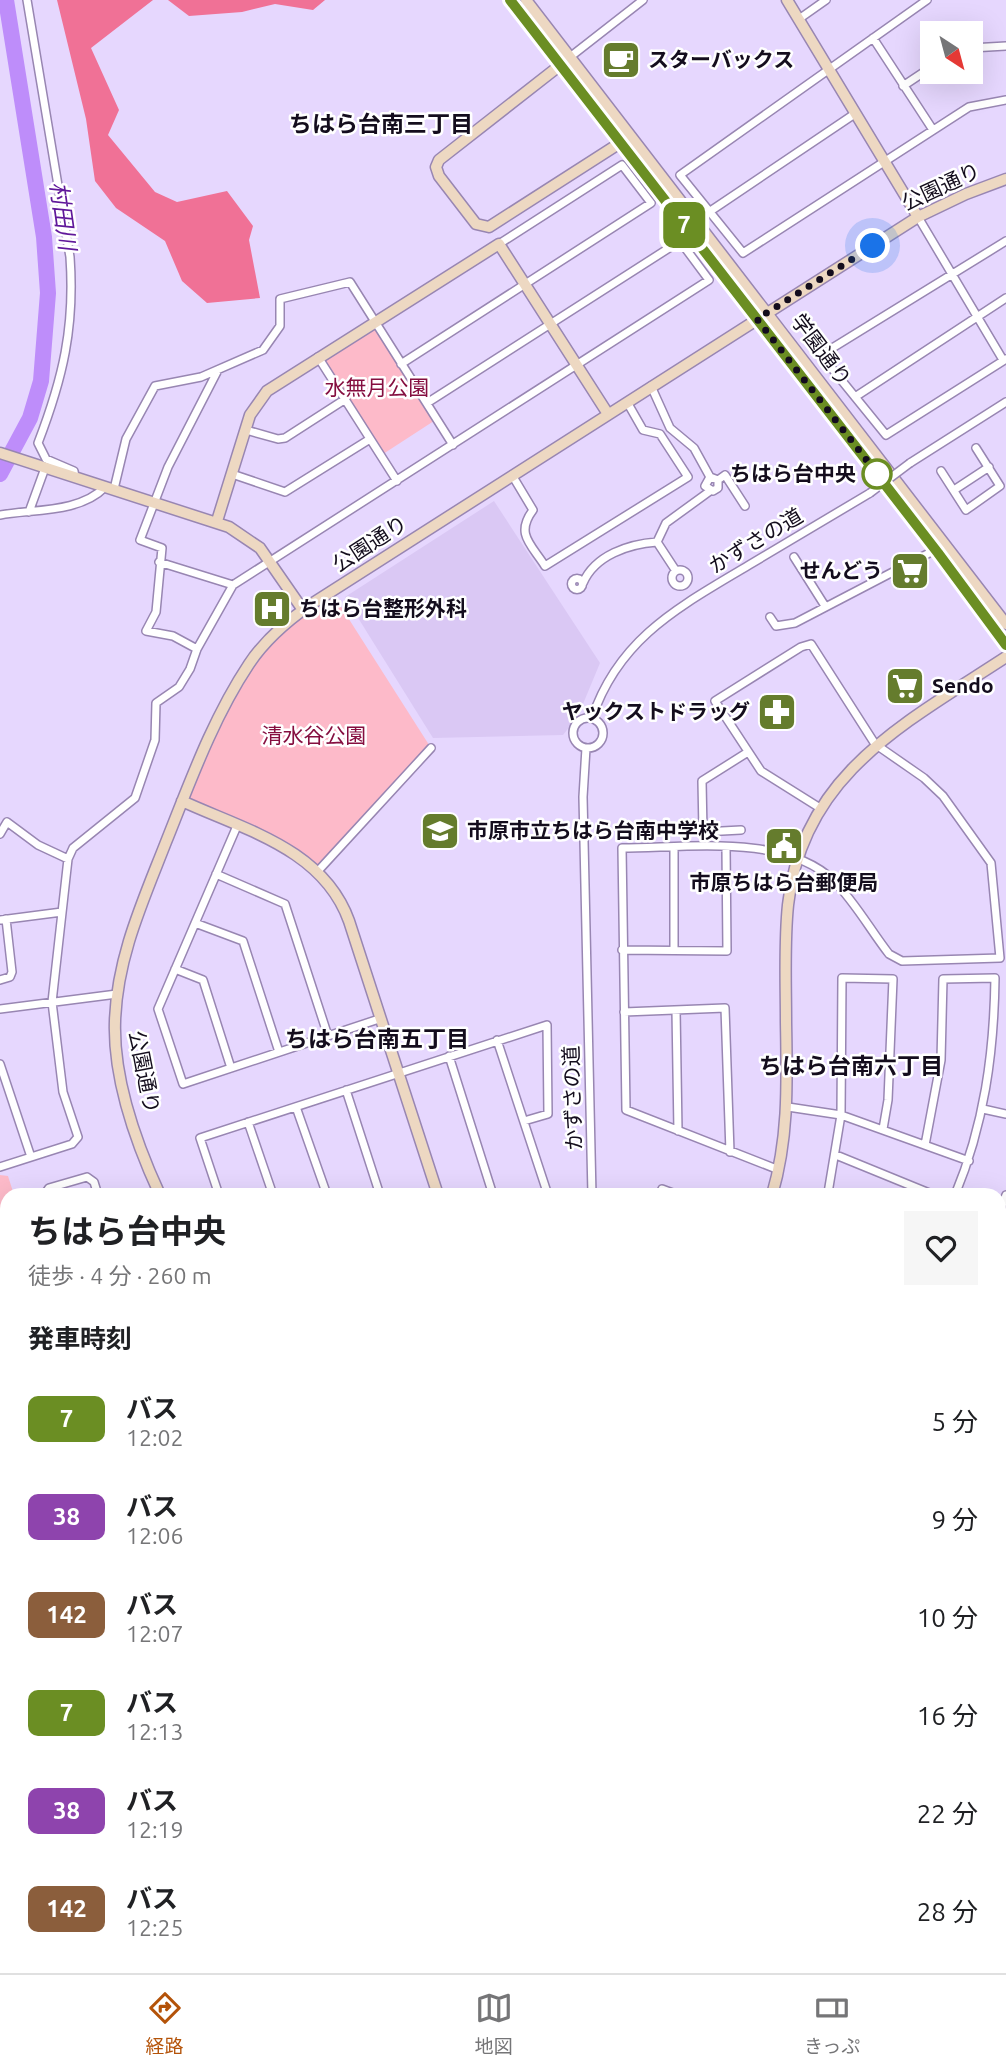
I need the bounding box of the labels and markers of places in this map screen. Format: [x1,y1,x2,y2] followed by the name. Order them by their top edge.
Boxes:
[600,39,642,81] cafe icon: スターバックス
[648,47,794,71] place label: スターバックス
[862,459,892,489] marker: ちはら台中央
[730,461,856,485] place label: ちはら台中央
[889,550,931,592] supermarket icon: せんどう
[800,558,883,582] place label: せんどう
[251,588,293,630] hospital icon: ちはら台整形外科
[299,596,467,620] place label: ちはら台整形外科
[884,665,926,707] supermarket icon: Sendo
[932,673,994,697] place label: Sendo
[756,691,798,733] pharmacy icon: ヤックストドラッグ
[562,699,750,723] place label: ヤックストドラッグ
[419,810,461,852] school or university icon: 市原市立ちはら台南中学校
[467,818,719,842] place label: 市原市立ちはら台南中学校
[763,825,805,867] public building icon: 市原ちはら台郵便局
[690,870,879,894] place label: 市原ちはら台郵便局

